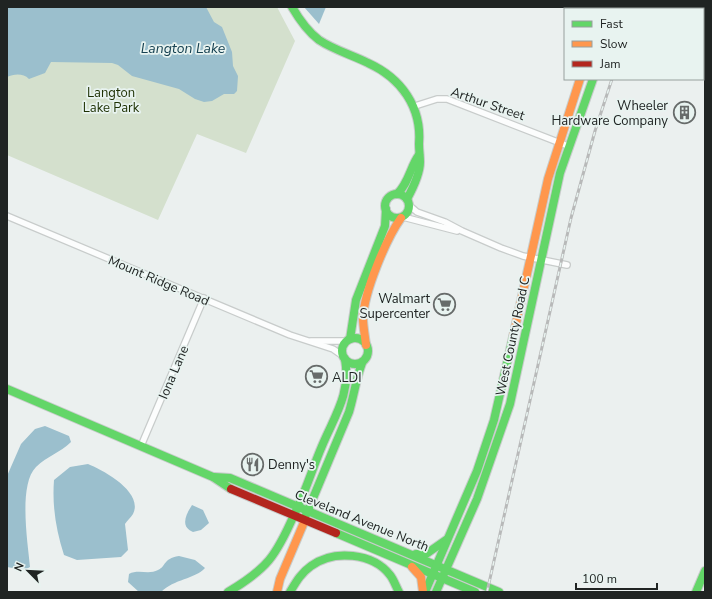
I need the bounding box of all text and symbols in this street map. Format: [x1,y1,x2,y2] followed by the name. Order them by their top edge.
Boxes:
[564,8,704,80] legend
[600,16,623,32] text: Fast
[600,36,628,52] text: Slow
[141,39,226,58] water label: Langton Lake
[599,56,621,72] text: Jam
[448,83,528,125] street label: Arthur Street
[83,84,140,117] park label: Langton Lake Park
[551,97,668,130] place label: Wheeler Hardware Company
[671,99,697,125] building icon: Wheeler Hardware Company
[105,251,212,310] street label: Mount Ridge Road
[492,275,534,398] street label: West County Road C
[359,290,430,323] place label: Walmart Supercenter
[432,292,458,318] supermarket icon: Walmart Supercenter
[155,343,193,402] street label: Iona Lane
[303,364,329,390] supermarket icon: ALDI
[332,369,362,387] place label: ALDI
[239,451,265,477] restaurant icon: Denny's
[268,456,315,474] place label: Denny's
[292,486,431,556] street label: Cleveland Avenue North
[8,551,48,591] north arrow
[11,560,28,574] text: N
[576,565,657,591] scale bar
[582,571,617,587] text: 100 m

